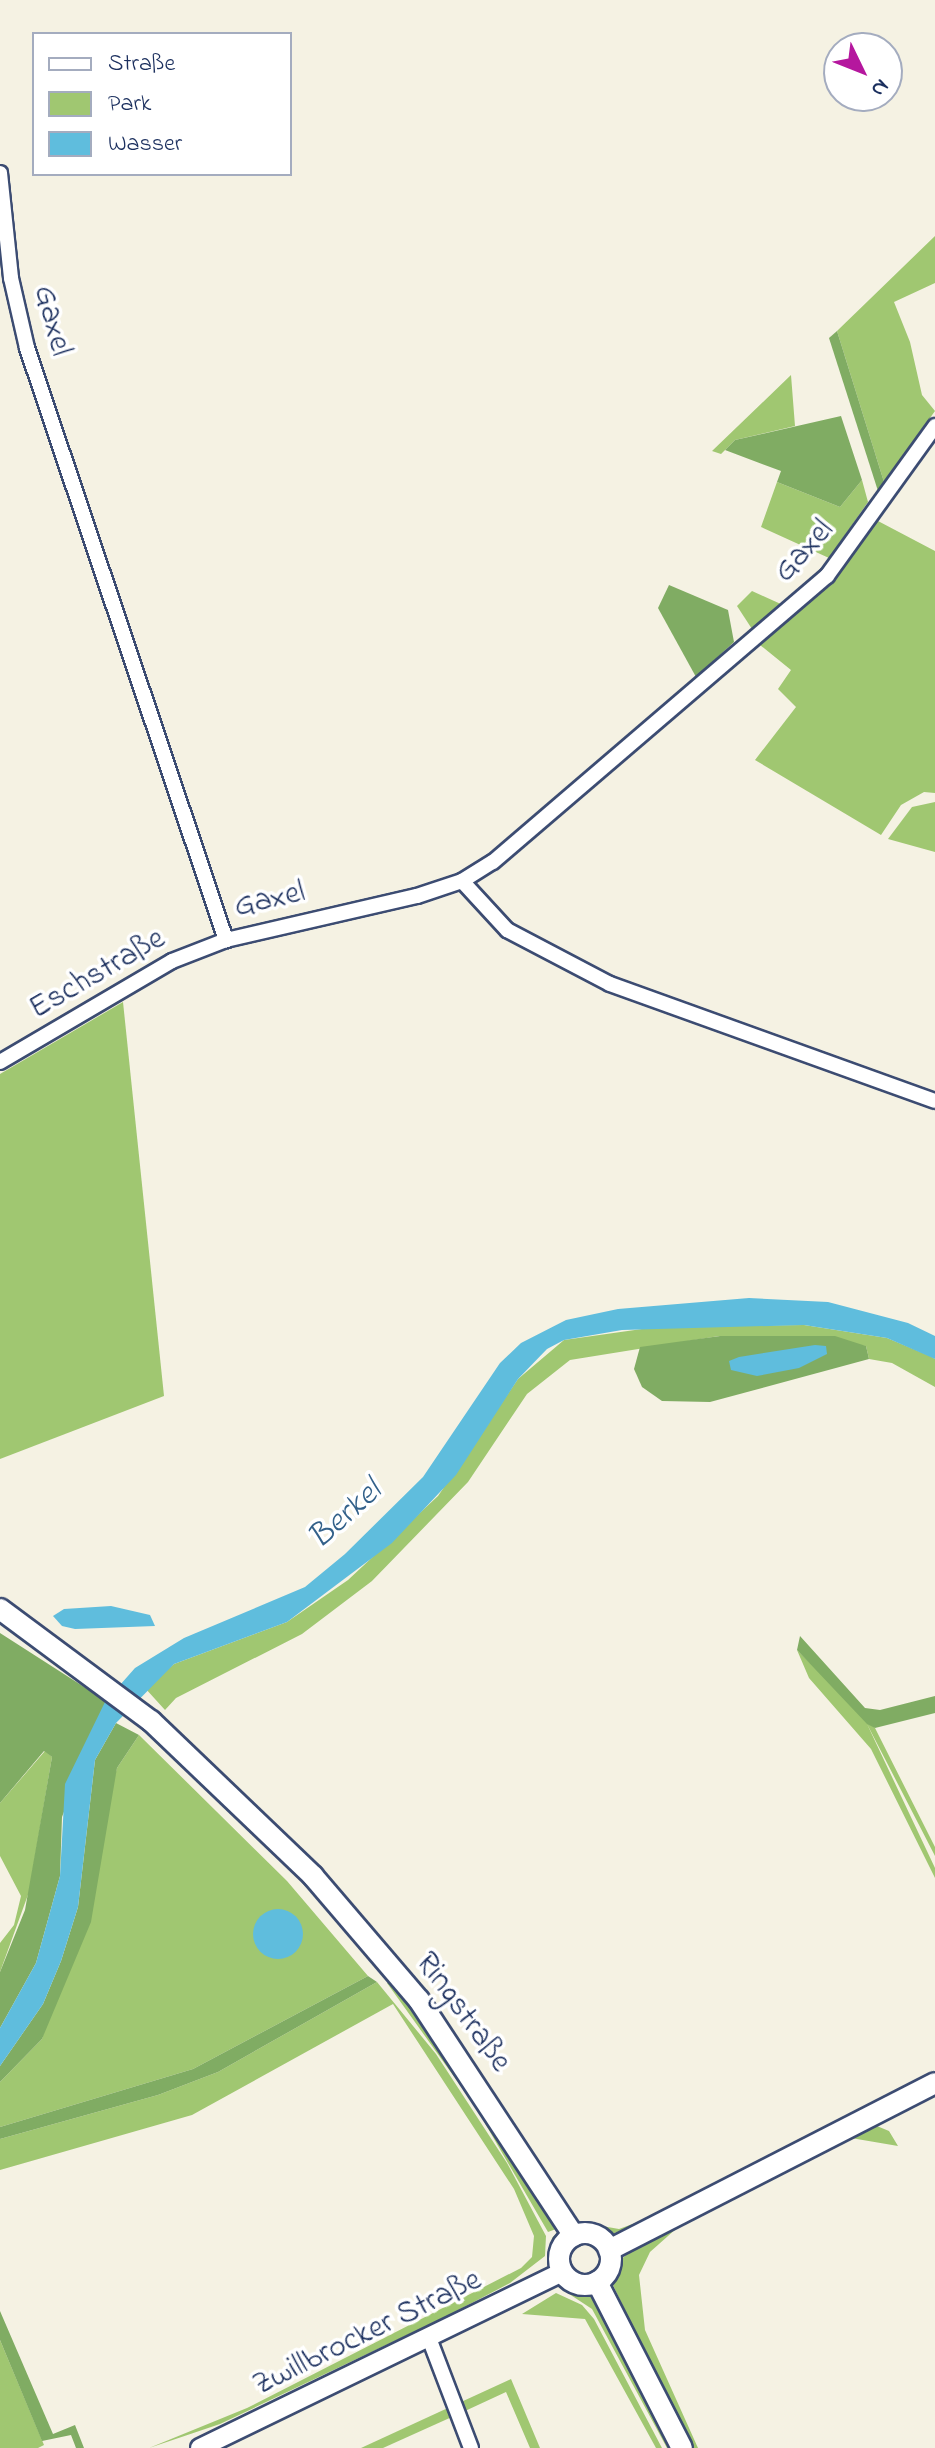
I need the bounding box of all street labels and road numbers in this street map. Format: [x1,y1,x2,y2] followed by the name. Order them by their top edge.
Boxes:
[23,282,79,360] street label: Gaxel
[767,513,843,591] street label: Gaxel
[231,874,309,928] street label: Gaxel
[23,921,173,1029] street label: Eschstraße
[406,1946,518,2080] street label: Ringstraße
[248,2262,488,2406] street label: Zwillbrocker Straße

